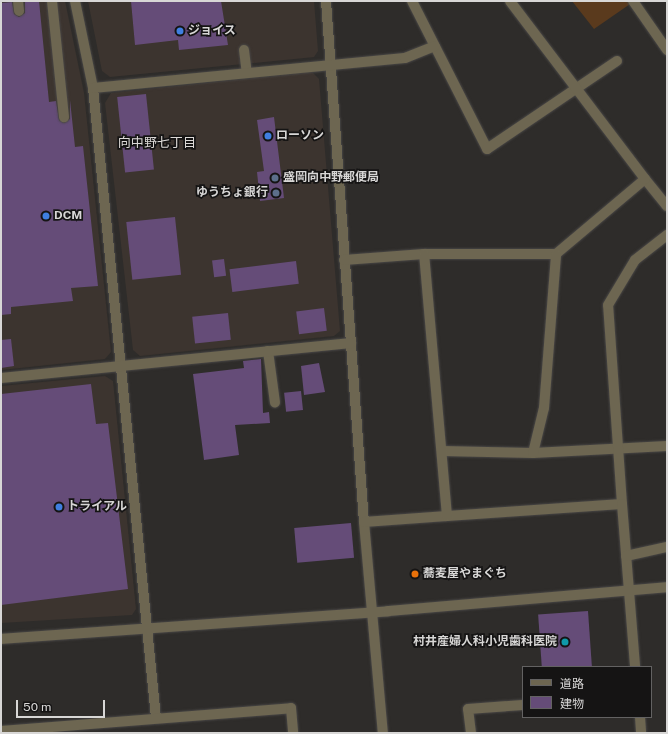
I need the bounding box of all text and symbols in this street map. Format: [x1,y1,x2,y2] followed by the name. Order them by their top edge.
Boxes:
[188,24,236,38] place label: ジョイス
[175,26,185,36] marker: ジョイス
[276,129,324,143] place label: ローソン
[263,131,273,141] marker: ローソン
[118,135,196,151] district label: 向中野七丁目
[283,171,379,185] place label: 盛岡向中野郵便局
[270,173,280,183] marker: 盛岡向中野郵便局
[196,186,268,200] place label: ゆうちょ銀行
[271,188,281,198] marker: ゆうちょ銀行
[54,209,82,223] place label: DCM
[41,211,51,221] marker: DCM
[67,500,127,514] place label: トライアル
[54,502,64,512] marker: トライアル
[423,567,507,581] place label: 蕎麦屋やまぐち
[410,569,420,579] marker: 蕎麦屋やまぐち
[413,635,557,649] place label: 村井産婦人科小児歯科医院
[560,637,570,647] marker: 村井産婦人科小児歯科医院
[522,666,652,718] legend
[560,677,584,691] text: 道路
[18,692,107,718] scale bar
[560,697,584,711] text: 建物
[23,700,51,714] text: 50 m

